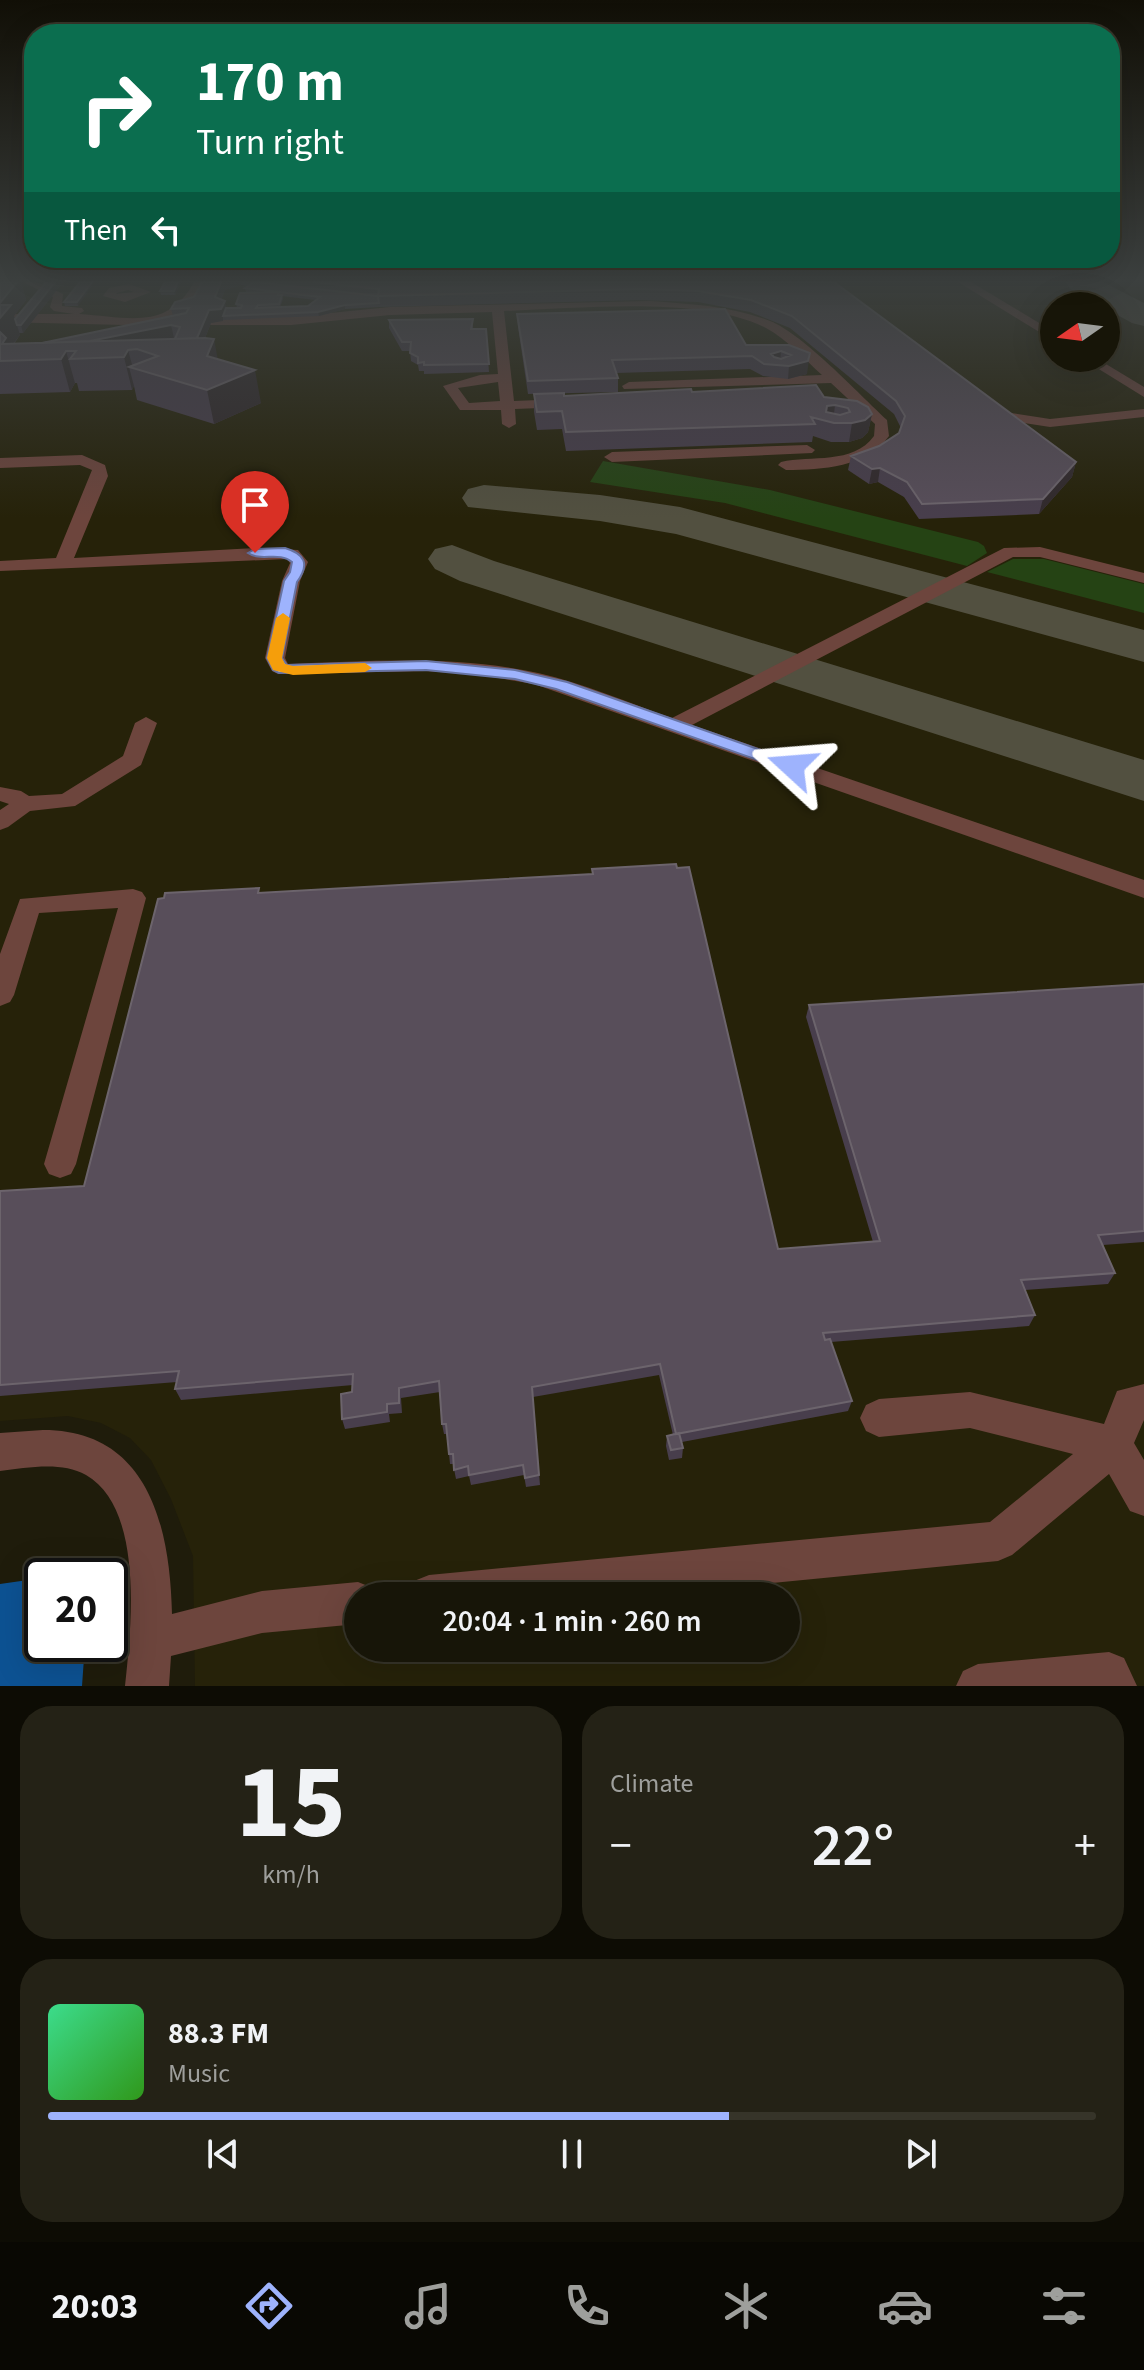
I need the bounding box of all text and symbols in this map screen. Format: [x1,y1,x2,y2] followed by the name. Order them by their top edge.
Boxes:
[196,43,344,122] text: 170 m
[64,56,168,160] icon: right
[196,117,344,168] text: Turn right
[144,208,188,252] icon: left
[64,209,128,252] text: Then
[1040,292,1120,372] north arrow
[1040,292,1120,372] map controls
[221,471,289,553] pin
[233,483,277,527] icon: arrive
[750,724,834,808] position arrow
[24,1558,128,1662] speed limit sign: 20
[442,1600,702,1643] text: 20:04 · 1 min · 260 m
[236,1730,346,1878] text: 15
[610,1765,694,1802] text: Climate
[812,1804,894,1889] text: 22°
[610,1815,632,1878] text: −
[1074,1815,1096,1878] text: +
[262,1856,320,1893] text: km/h
[168,2012,269,2055] text: 88.3 FM
[168,2055,230,2092] text: Music
[201,2132,245,2176] icon: previous
[550,2132,594,2176] icon: pause
[899,2132,943,2176] icon: next
[241,2278,297,2334] icon: directions
[400,2278,456,2334] icon: music
[559,2278,615,2334] icon: phone
[718,2278,774,2334] icon: climate
[877,2278,933,2334] icon: car
[1036,2278,1092,2334] icon: filters
[52,2281,138,2332] text: 20:03

